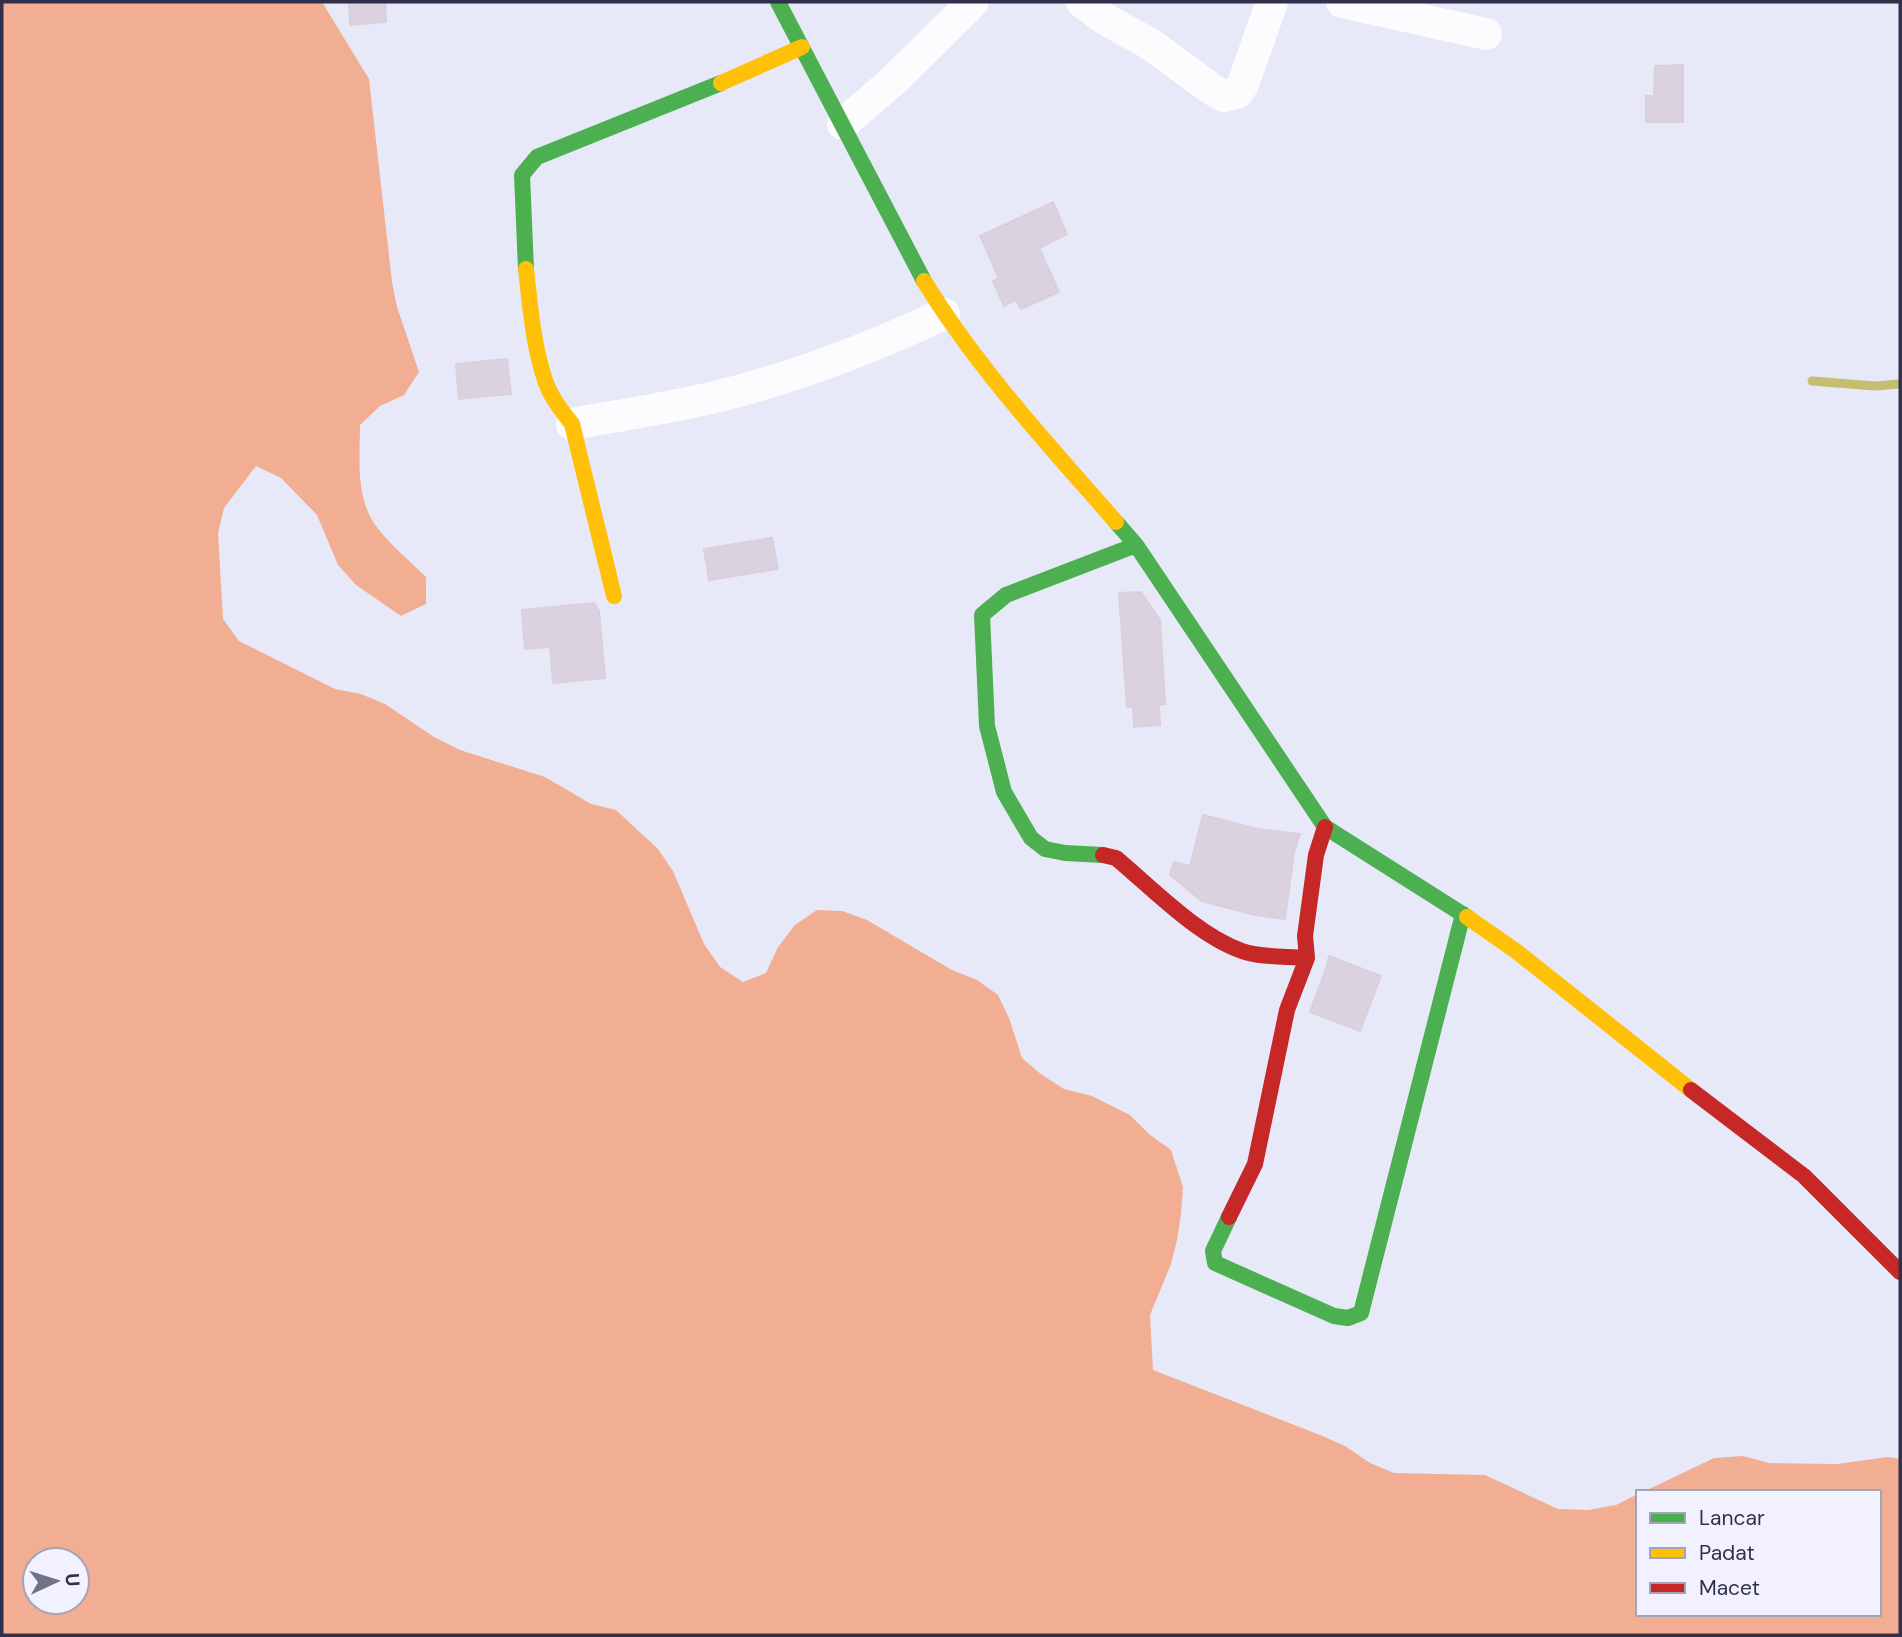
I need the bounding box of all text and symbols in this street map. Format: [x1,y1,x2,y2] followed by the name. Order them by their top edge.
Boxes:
[1636,1490,1881,1616] legend
[1699,1504,1765,1532] text: Lancar
[1699,1539,1755,1567] text: Padat
[21,1546,91,1616] north arrow
[60,1572,85,1587] text: U
[1699,1574,1760,1602] text: Macet

